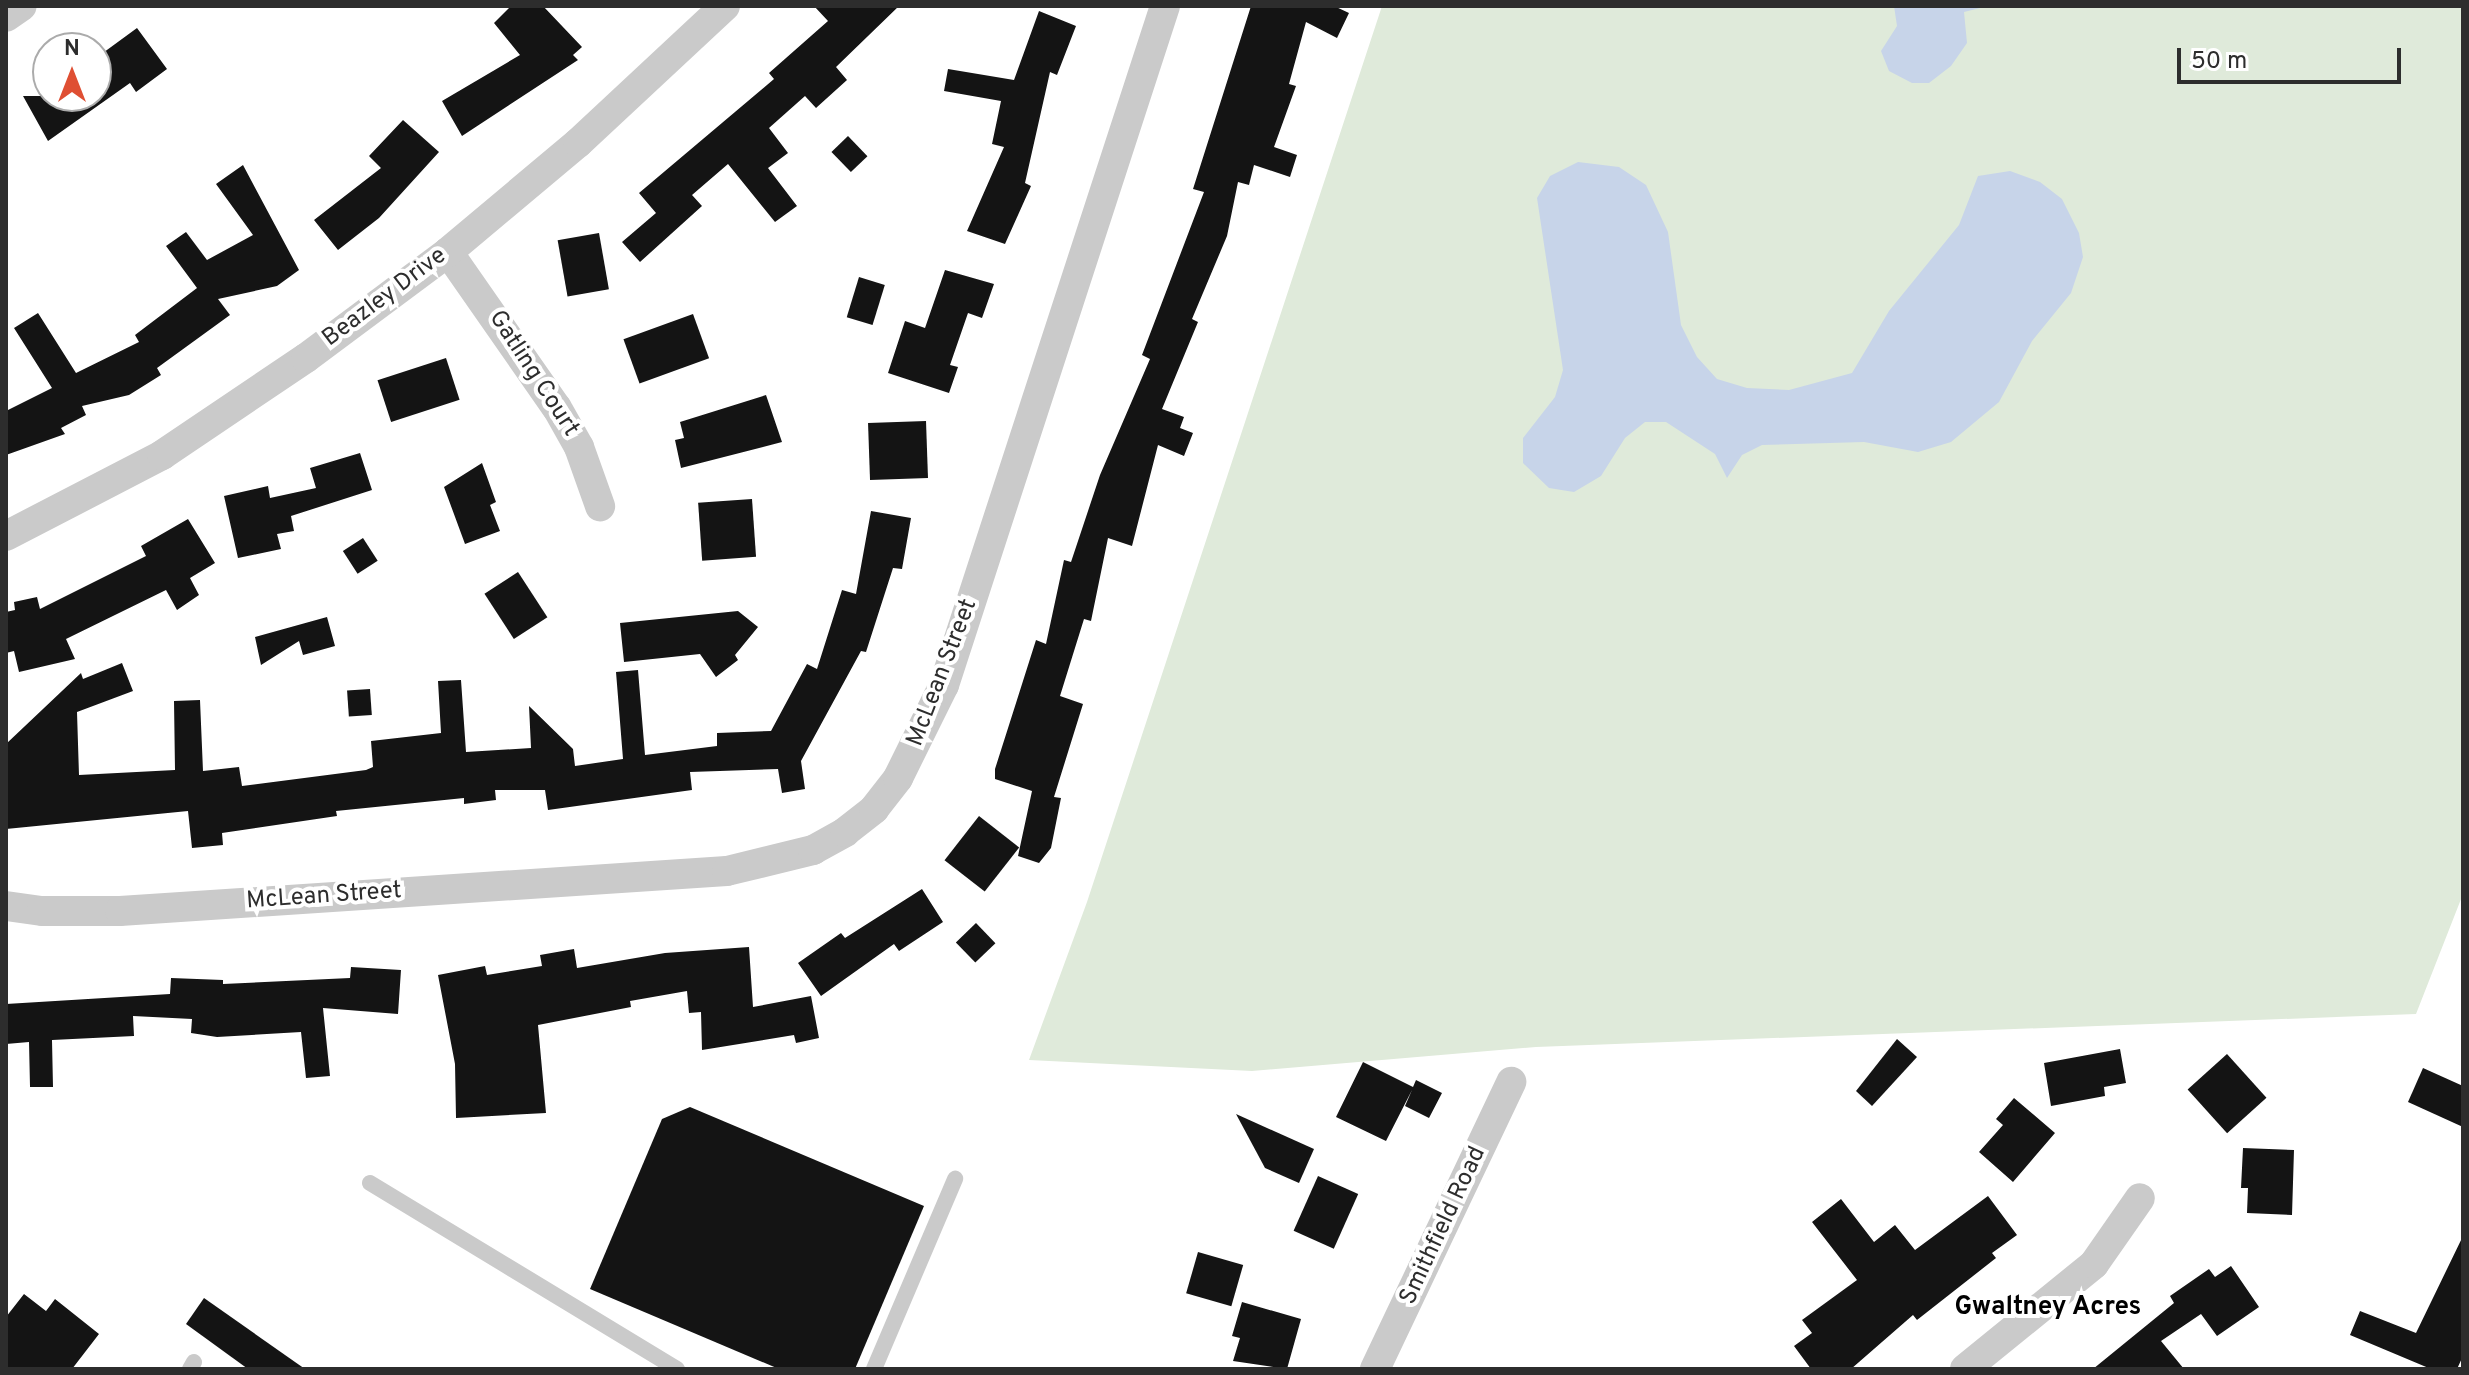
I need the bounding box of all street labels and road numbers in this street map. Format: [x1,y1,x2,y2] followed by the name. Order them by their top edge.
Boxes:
[317,242,453,354] street label: Beazley Drive
[482,306,584,442] street label: Gatling Court
[902,595,984,751] street label: McLean Street
[245,877,403,917] street label: McLean Street
[1395,1142,1493,1310] street label: Smithfield Road

